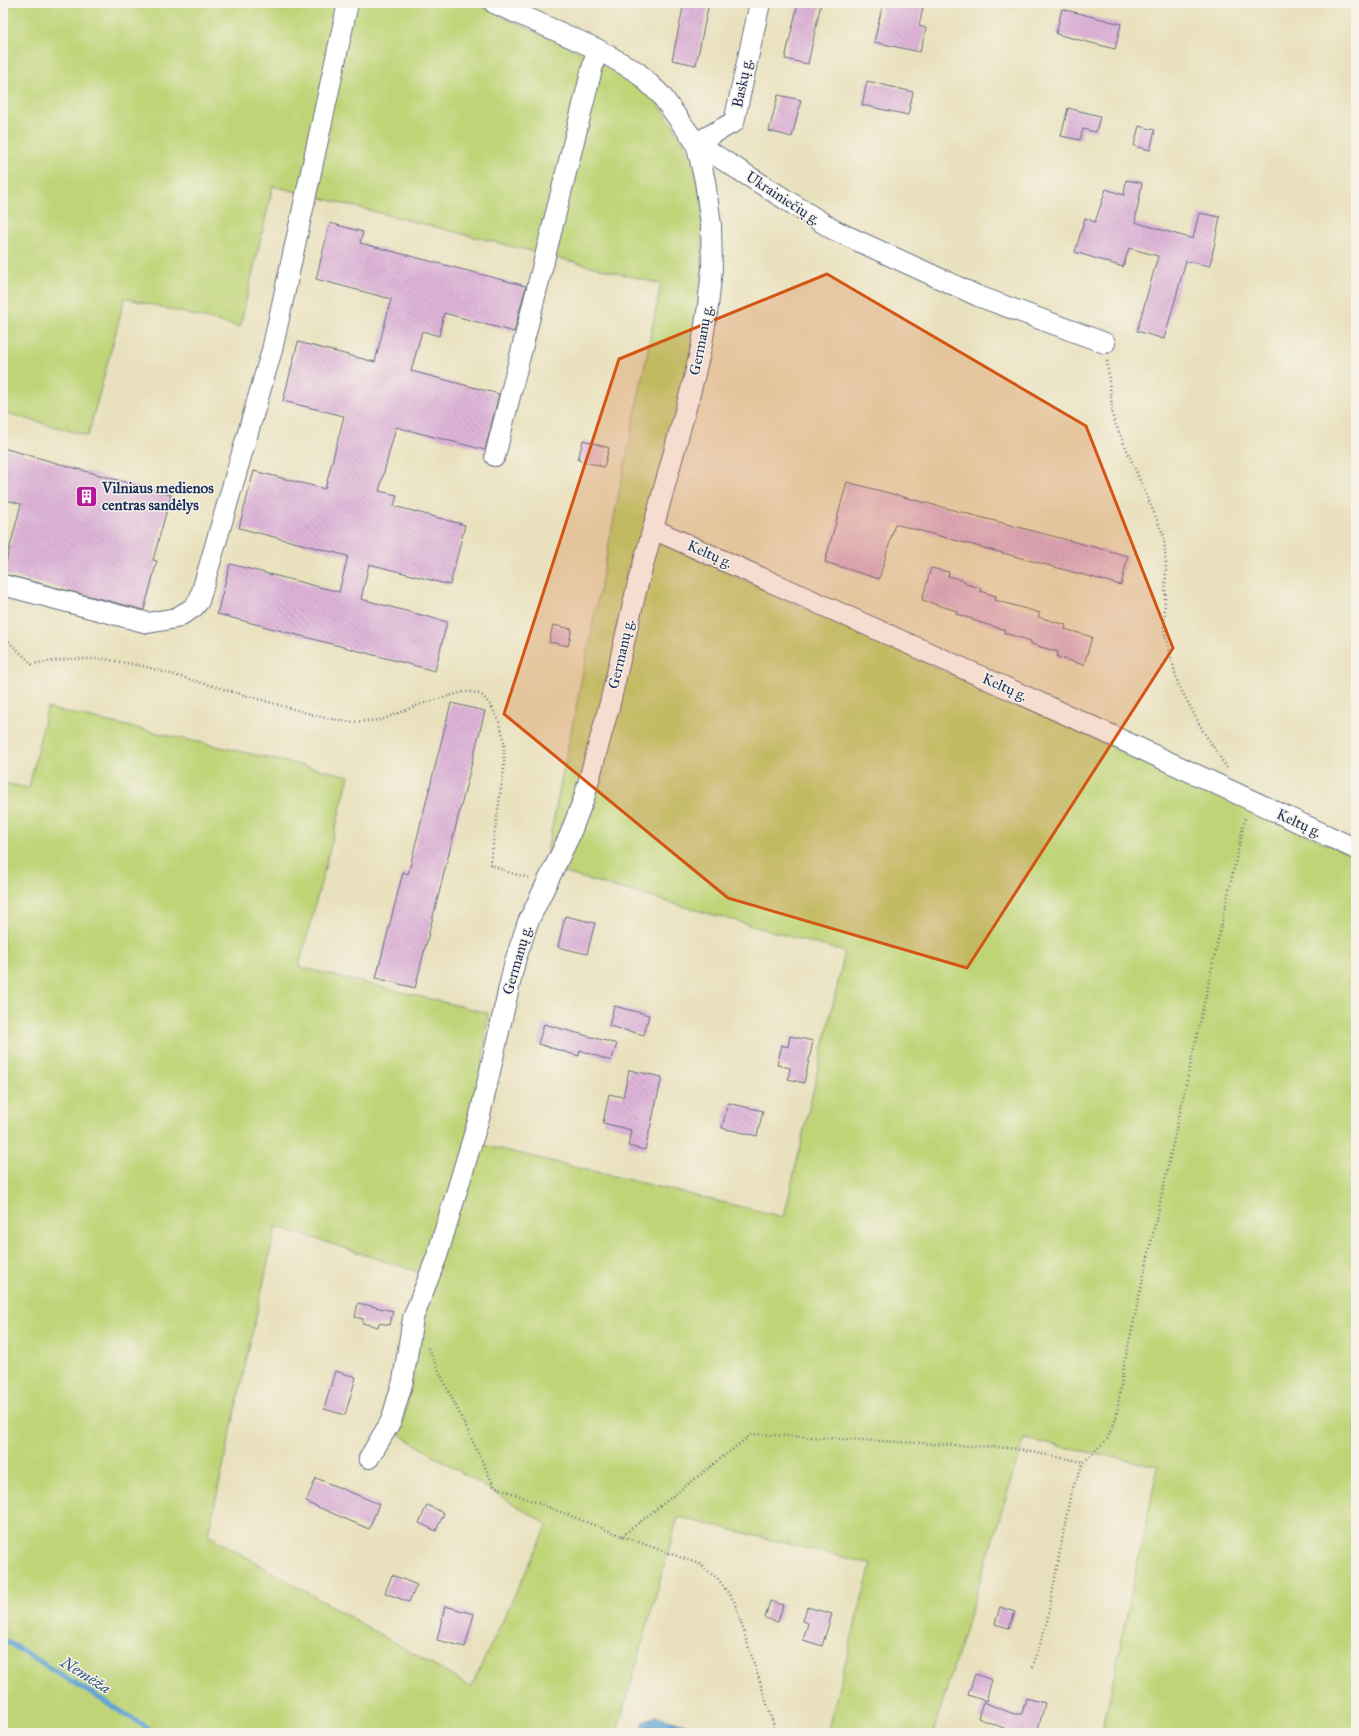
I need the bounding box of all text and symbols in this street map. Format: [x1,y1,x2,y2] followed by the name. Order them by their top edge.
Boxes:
[728,57,756,109] street label: Baskų g.
[742,167,824,229] street label: Ukrainiečių g.
[685,303,717,377] street label: Germanų g.
[101,479,214,515] place label: Vilniaus medienos centras sandėlys
[74,484,100,510] building icon: Vilniaus medienos centras sandėlys
[685,536,735,572] street label: Keltų g.
[604,617,638,691] street label: Germanų g.
[980,669,1030,705] street label: Keltų g.
[1274,805,1324,841] street label: Keltų g.
[499,923,535,997] street label: Germanų g.
[57,1652,115,1698] water label: Nemėža

